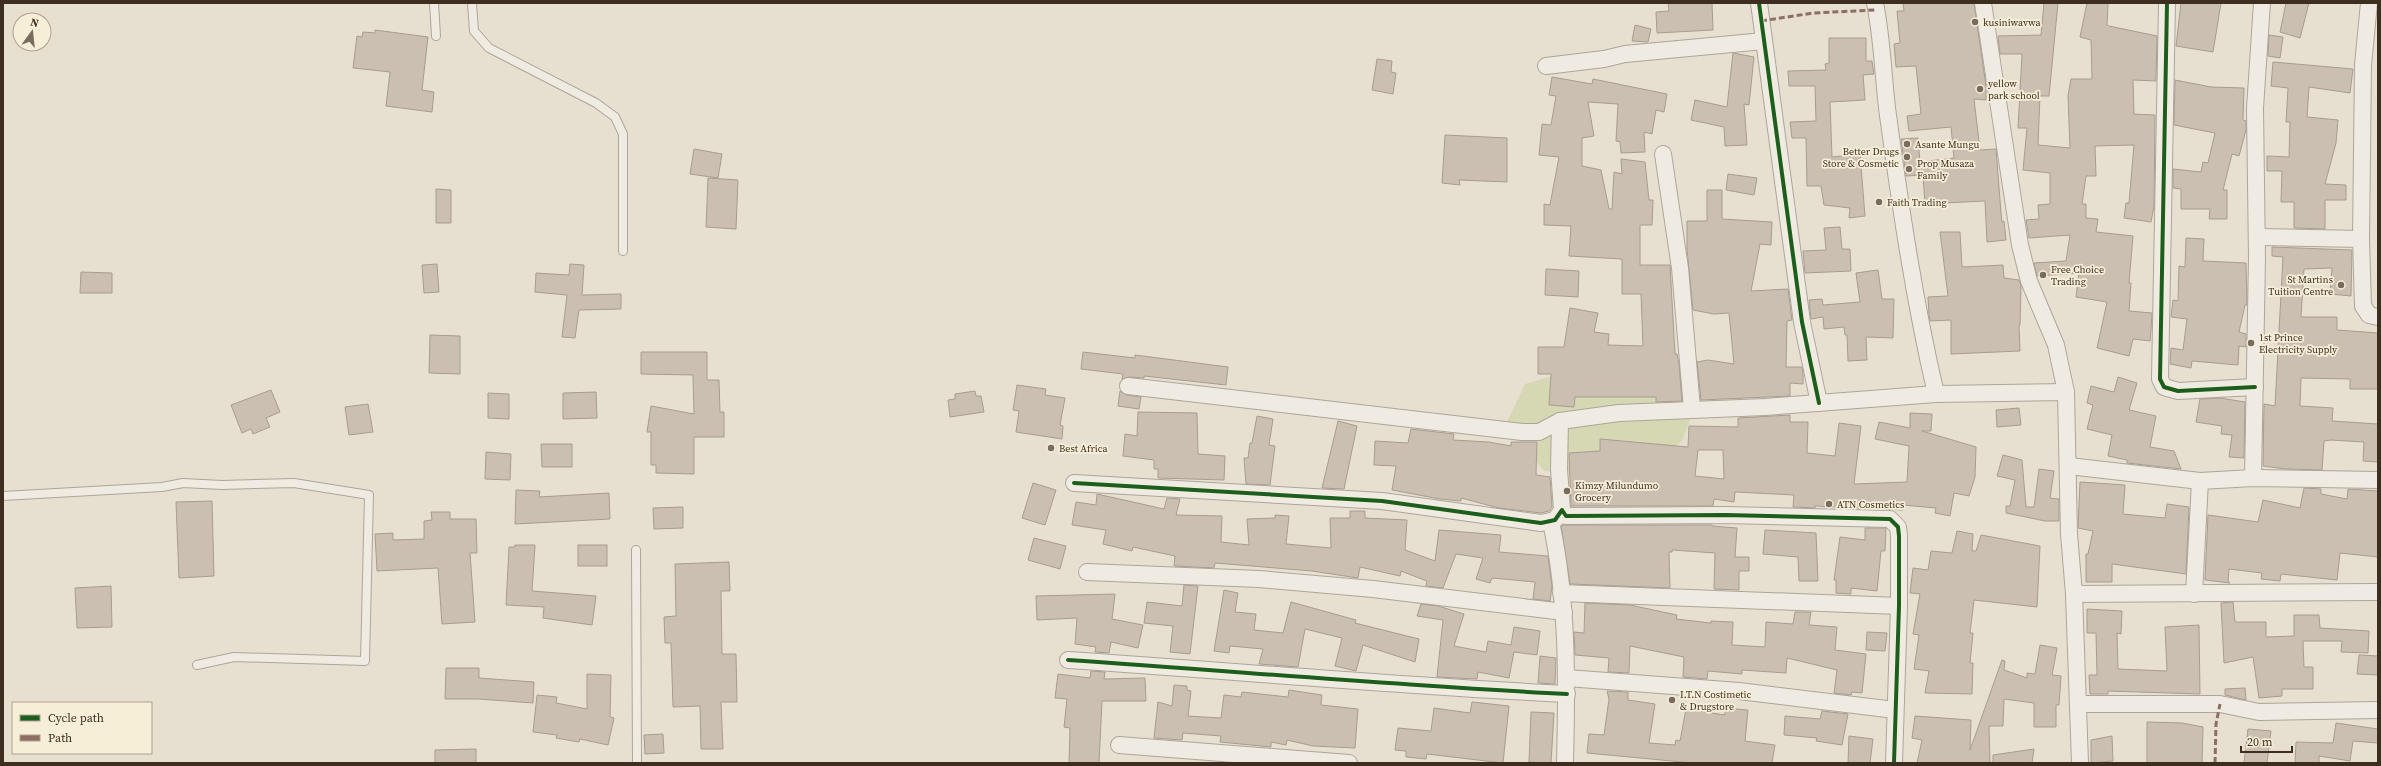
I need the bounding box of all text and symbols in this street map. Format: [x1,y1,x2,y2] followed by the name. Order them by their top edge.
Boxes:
[12,12,52,52] north arrow
[29,15,40,31] text: N
[1983,16,2042,29] place label: kusiniwavwa
[1970,17,1980,27] marker: kusiniwavwa
[1988,77,2040,102] place label: yellow park school
[1975,84,1985,94] marker: yellow park school
[1915,138,1980,151] place label: Asante Mungu
[1902,139,1912,149] marker: Asante Mungu
[1823,145,1899,170] place label: Better Drugs Store & Cosmetic
[1902,152,1912,162] marker: Better Drugs Store & Cosmetic
[1917,157,1975,182] place label: Prop Musaza Family
[1904,164,1914,174] marker: Prop Musaza Family
[1887,196,1947,209] place label: Faith Trading
[1874,197,1884,207] marker: Faith Trading
[2051,263,2104,288] place label: Free Choice Trading
[2038,270,2048,280] marker: Free Choice Trading
[2268,273,2333,298] place label: St Martins Tuition Centre
[2336,280,2346,290] marker: St Martins Tuition Centre
[2259,331,2338,356] place label: 1st Prince Electricity Supply
[2246,338,2256,348] marker: 1st Prince Electricity Supply
[1059,442,1109,455] place label: Best Africa
[1046,443,1056,453] marker: Best Africa
[1575,479,1659,504] place label: Kimzy Milundumo Grocery
[1562,486,1572,496] marker: Kimzy Milundumo Grocery
[1837,498,1904,511] place label: ATN Cosmetics
[1824,499,1834,509] marker: ATN Cosmetics
[1680,688,1752,713] place label: I.T.N Costimetic & Drugstore
[1667,695,1677,705] marker: I.T.N Costimetic & Drugstore
[12,702,152,754] legend
[48,710,104,726] text: Cycle path
[2241,728,2292,754] scale bar
[48,730,72,746] text: Path
[2247,734,2273,750] text: 20 m

